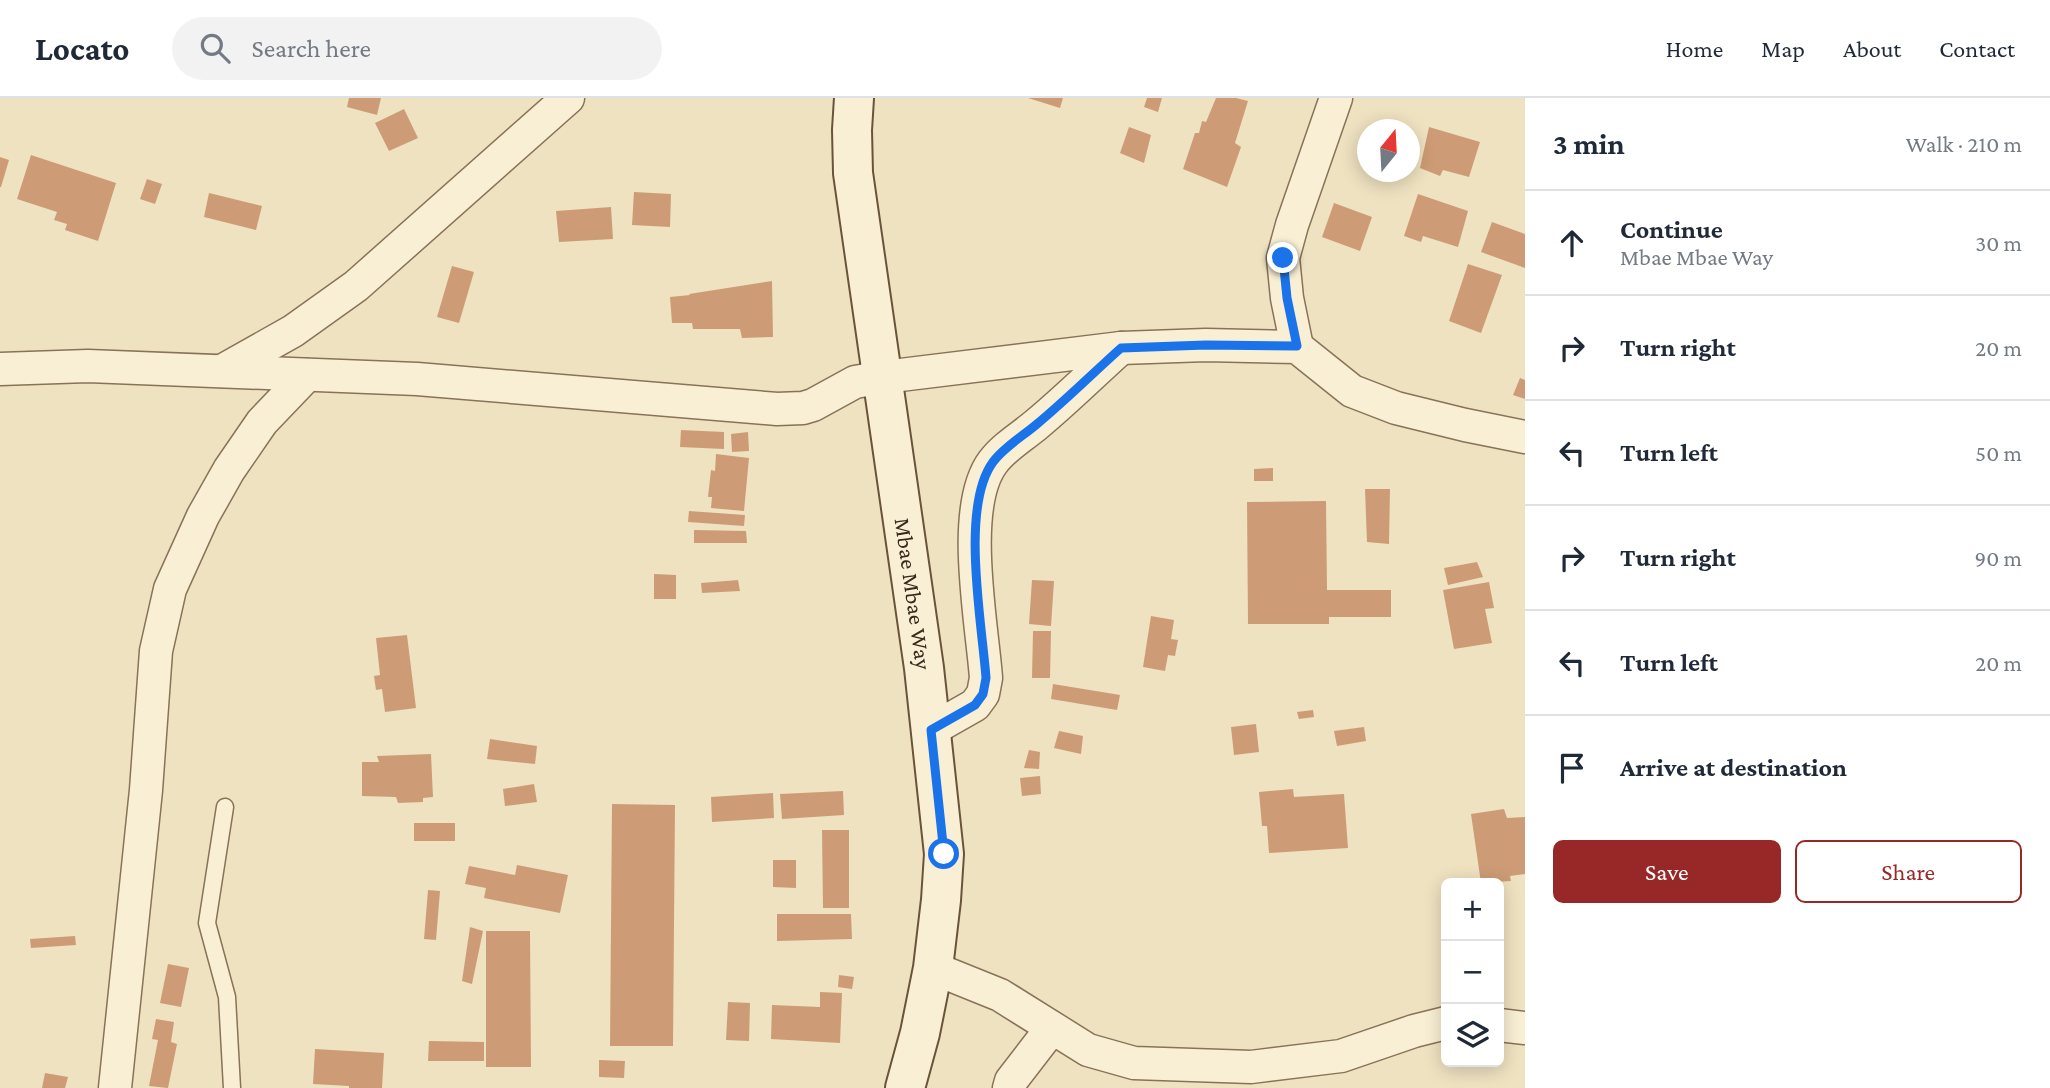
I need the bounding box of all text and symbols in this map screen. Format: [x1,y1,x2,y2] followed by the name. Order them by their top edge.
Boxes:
[172,17,662,80] search box
[196,29,234,67] icon: search
[35,30,130,67] text: Locato
[252,34,371,63] text: Search here
[1666,35,1723,62] text: Home
[1761,35,1805,62] text: Map
[1843,35,1901,62] text: About
[1939,35,2015,62] text: Contact
[1357,119,1420,182] north arrow
[1553,127,1625,160] text: 3 min
[1906,131,2022,157] text: Walk · 210 m
[1620,215,1723,244] text: Continue
[1553,224,1591,262] icon: ahead
[1975,230,2022,256] text: 30 m
[1267,242,1298,273] route end
[1620,244,1773,270] text: Mbae Mbae Way
[1553,329,1591,367] icon: right
[1620,333,1736,362] text: Turn right
[1975,335,2022,361] text: 20 m
[1553,434,1591,472] icon: left
[1620,438,1718,467] text: Turn left
[1975,440,2022,466] text: 50 m
[890,516,937,672] street label: Mbae Mbae Way
[1553,539,1591,577] icon: right
[1620,543,1736,572] text: Turn right
[1975,545,2022,571] text: 90 m
[1553,644,1591,682] icon: left
[1620,648,1718,677] text: Turn left
[1975,650,2022,676] text: 20 m
[1553,749,1591,787] icon: arrive
[1620,753,1847,782] text: Arrive at destination
[928,838,959,869] route start
[1553,840,1781,903] button: Save
[1795,840,2022,903] button: Share
[1441,878,1504,1067] map controls
[1441,878,1504,941] button: +
[1441,941,1504,1004] button: −
[1441,1004,1504,1067] button: layers

